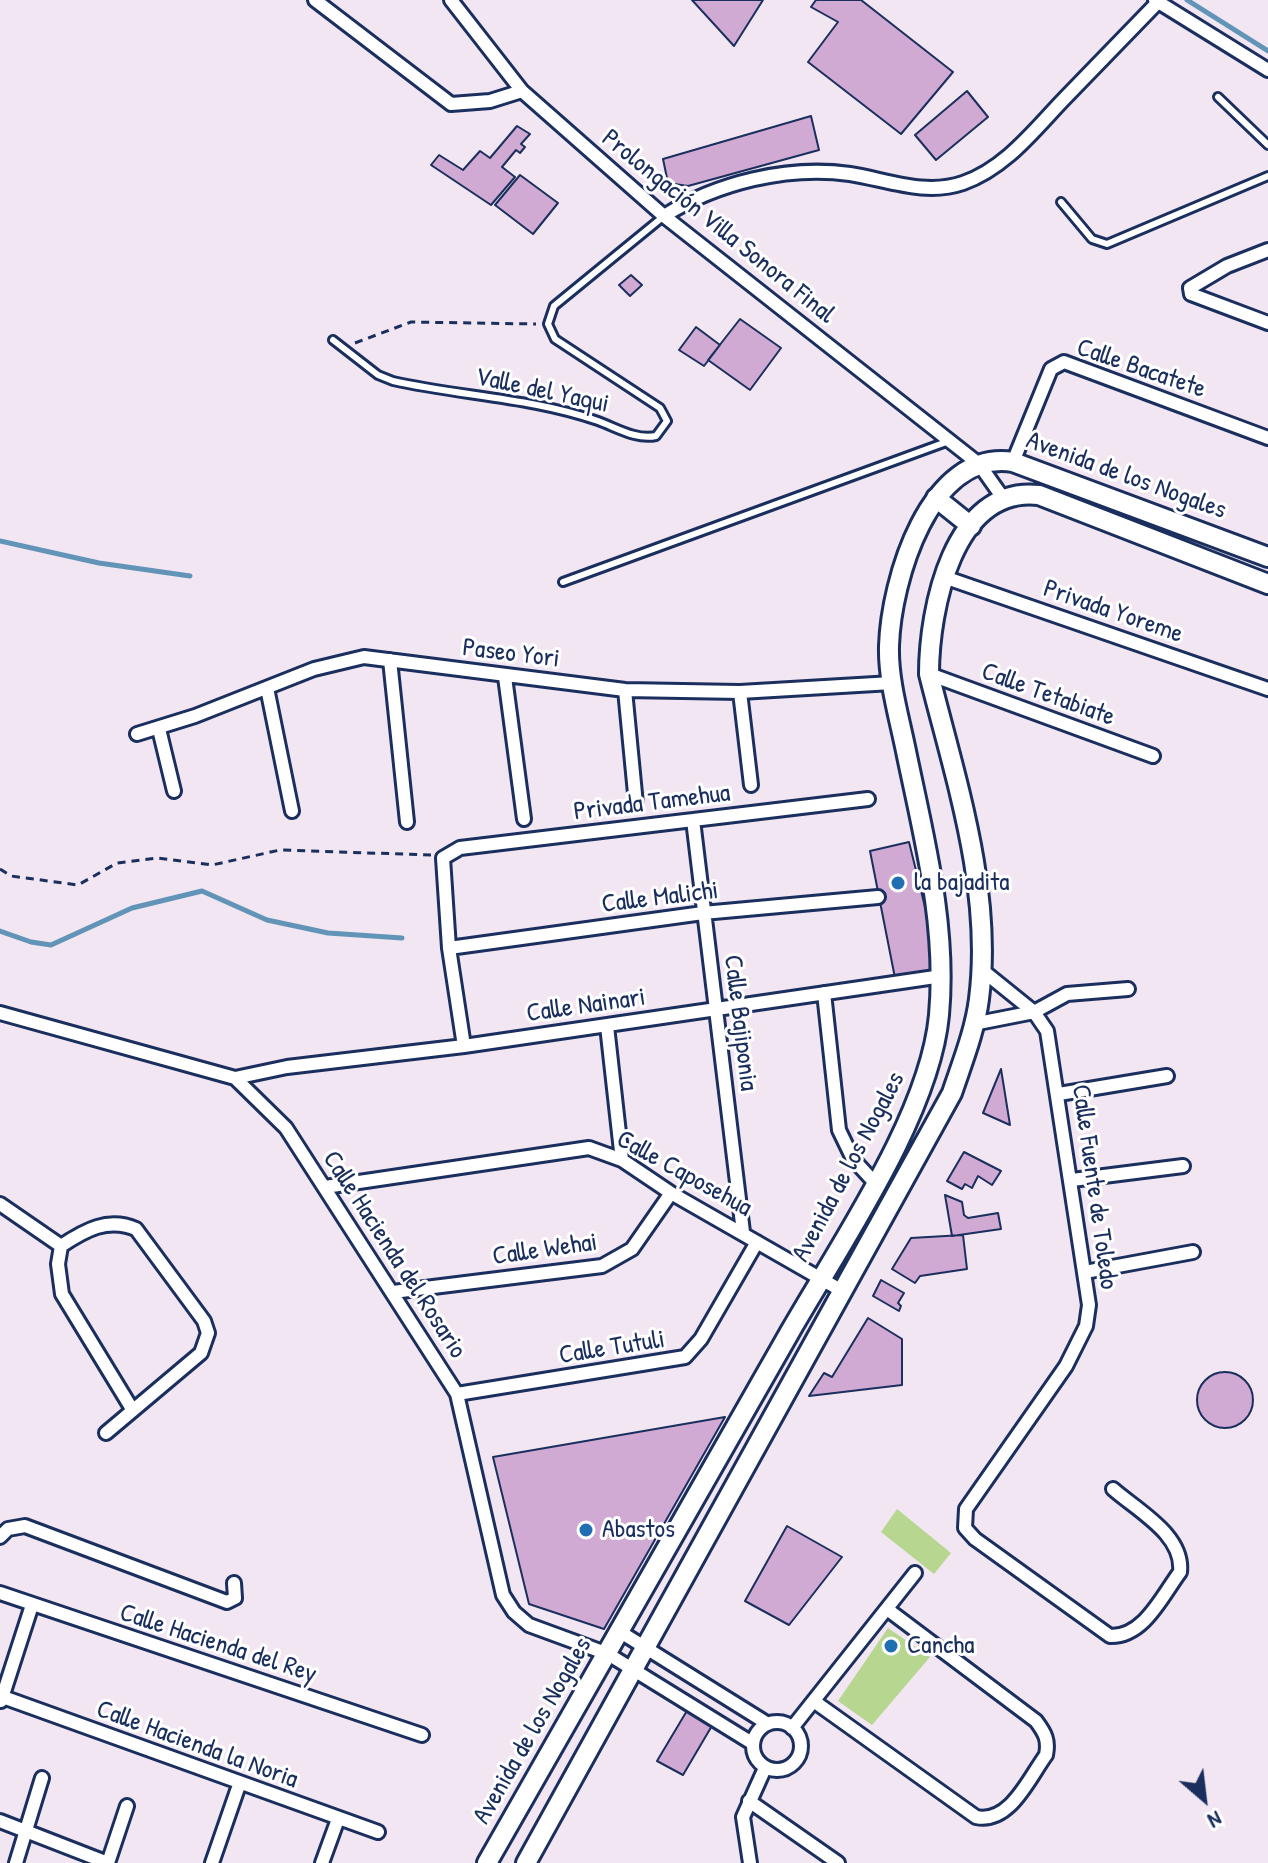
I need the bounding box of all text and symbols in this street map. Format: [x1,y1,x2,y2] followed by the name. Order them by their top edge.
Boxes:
[595,123,841,331] street label: Prolongación Villa Sonora Final
[1072,332,1210,406] street label: Calle Bacatete
[472,362,612,420] street label: Valle del Yaqui
[1022,425,1230,527] street label: Avenida de los Nogales
[1039,574,1187,650] street label: Privada Yoreme
[461,633,561,675] street label: Paseo Yori
[977,656,1119,734] street label: Calle Tetabiate
[572,778,732,828] street label: Privada Tamehua
[914,867,1009,899] place label: la bajadita
[889,874,907,892] marker: la bajadita
[600,875,720,921] street label: Calle Malichi
[716,953,764,1093] street label: Calle Bajiponia
[525,982,647,1030] street label: Calle Nainari
[786,1067,912,1267] street label: Avenida de los Nogales
[1064,1083,1124,1291] street label: Calle Fuente de Toledo
[611,1124,757,1224] street label: Calle Caposehua
[315,1146,473,1364] street label: Calle Hacienda del Rosario
[491,1227,599,1273] street label: Calle Wehai
[557,1324,667,1372] street label: Calle Tutuli
[602,1514,675,1546] place label: Abastos
[577,1521,595,1539] marker: Abastos
[116,1597,320,1691] street label: Calle Hacienda del Rey
[907,1630,974,1662] place label: Cancha
[467,1632,599,1830] street label: Avenida de los Nogales
[882,1637,900,1655] marker: Cancha
[92,1694,302,1796] street label: Calle Hacienda la Noria
[1164,1759,1244,1839] north arrow
[1203,1804,1227,1836] text: N

